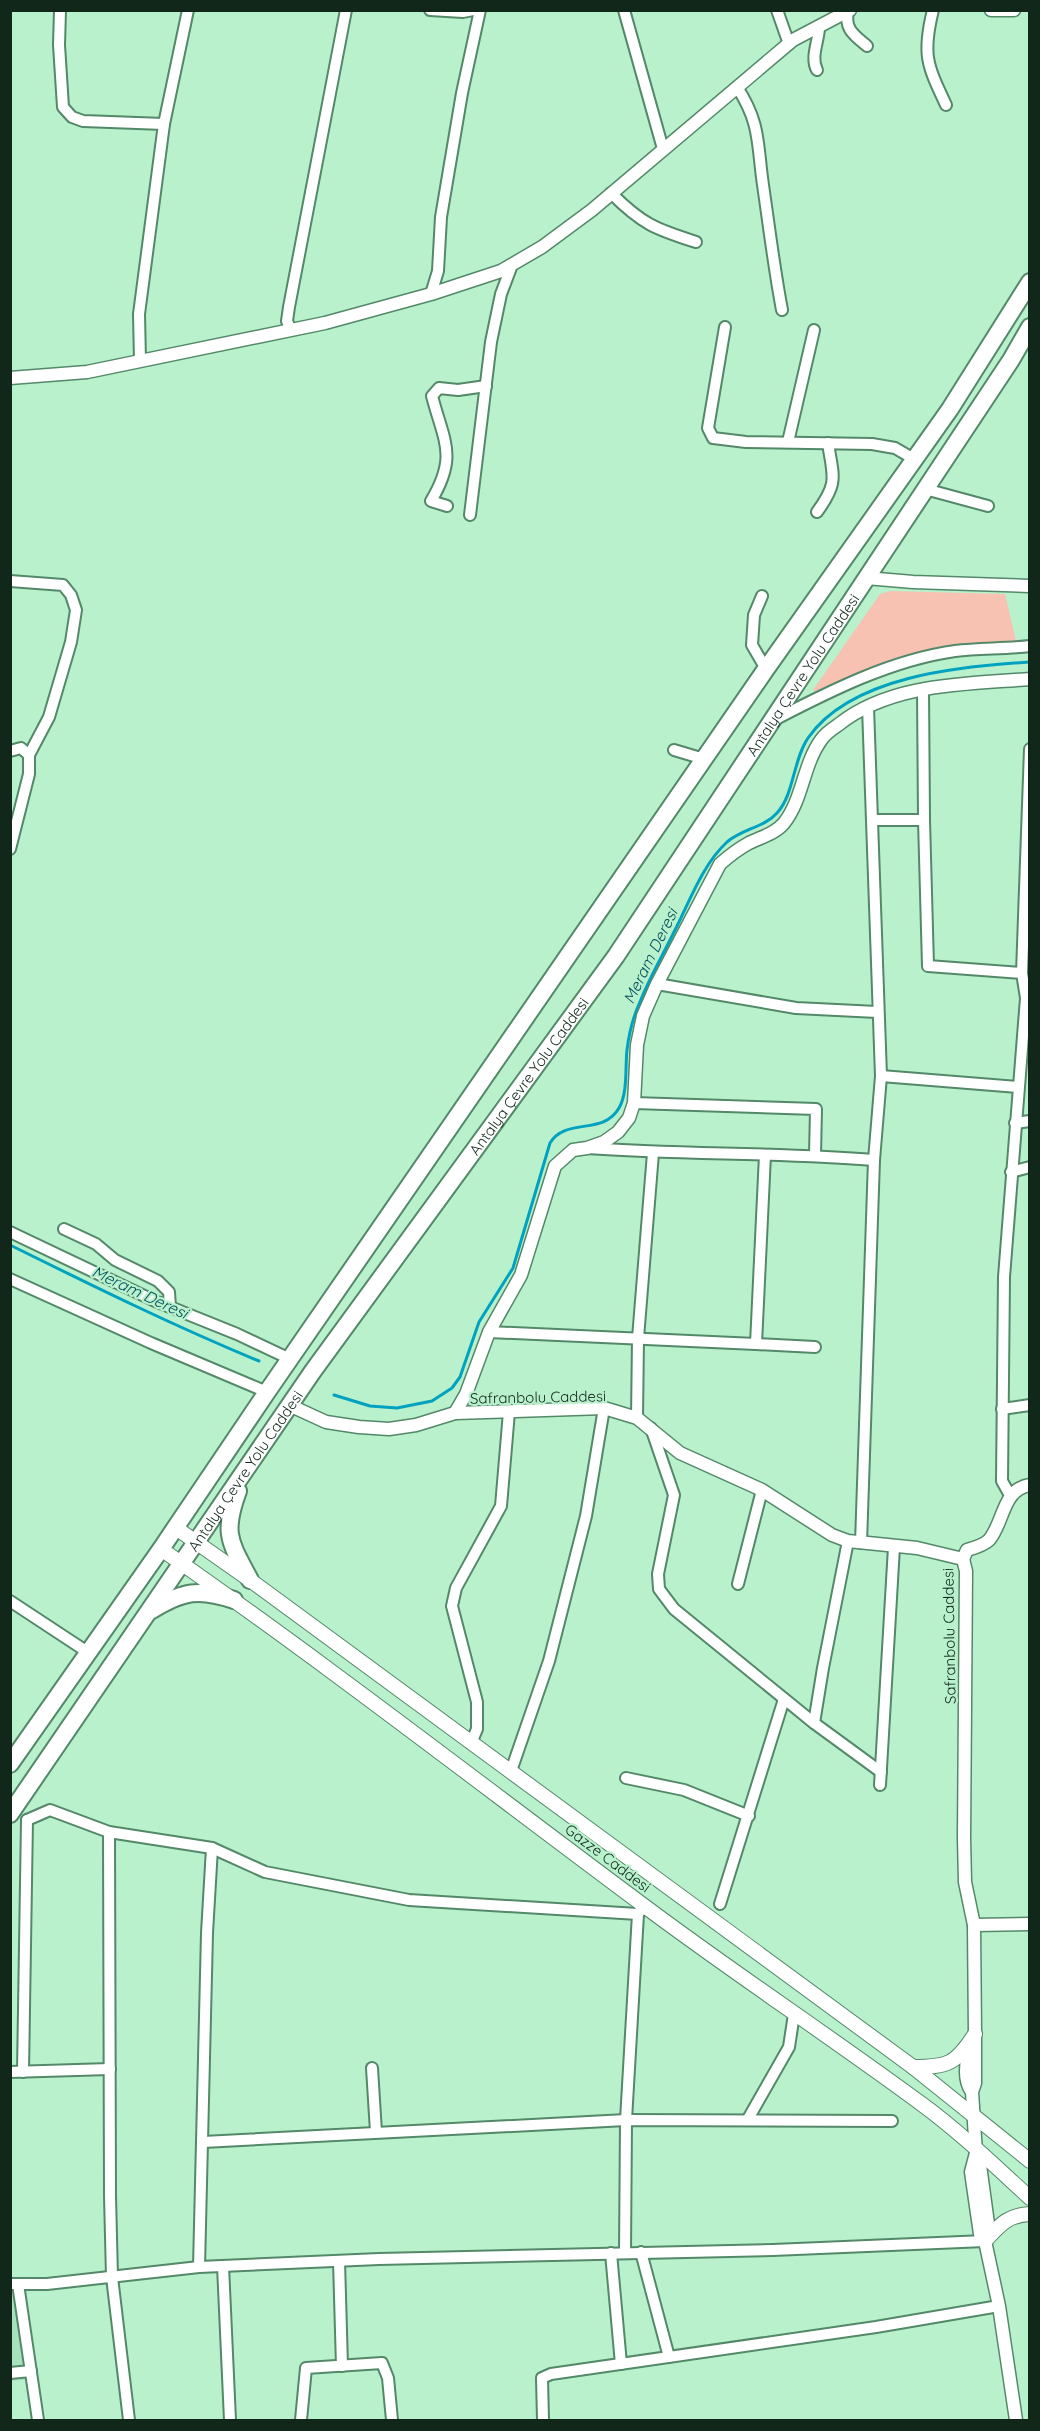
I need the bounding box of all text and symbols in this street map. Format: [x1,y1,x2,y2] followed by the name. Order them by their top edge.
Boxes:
[742,590,863,759] street label: Antalya Çevre Yolu Caddesi
[618,904,682,1007] water label: Meram Deresi
[465,993,592,1158] street label: Antalya Çevre Yolu Caddesi
[89,1261,192,1324] water label: Meram Deresi
[470,1386,606,1408] street label: Safranbolu Caddesi
[183,1387,306,1555] street label: Antalya Çevre Yolu Caddesi
[938,1568,960,1704] street label: Safranbolu Caddesi
[561,1820,655,1896] street label: Gazze Caddesi

